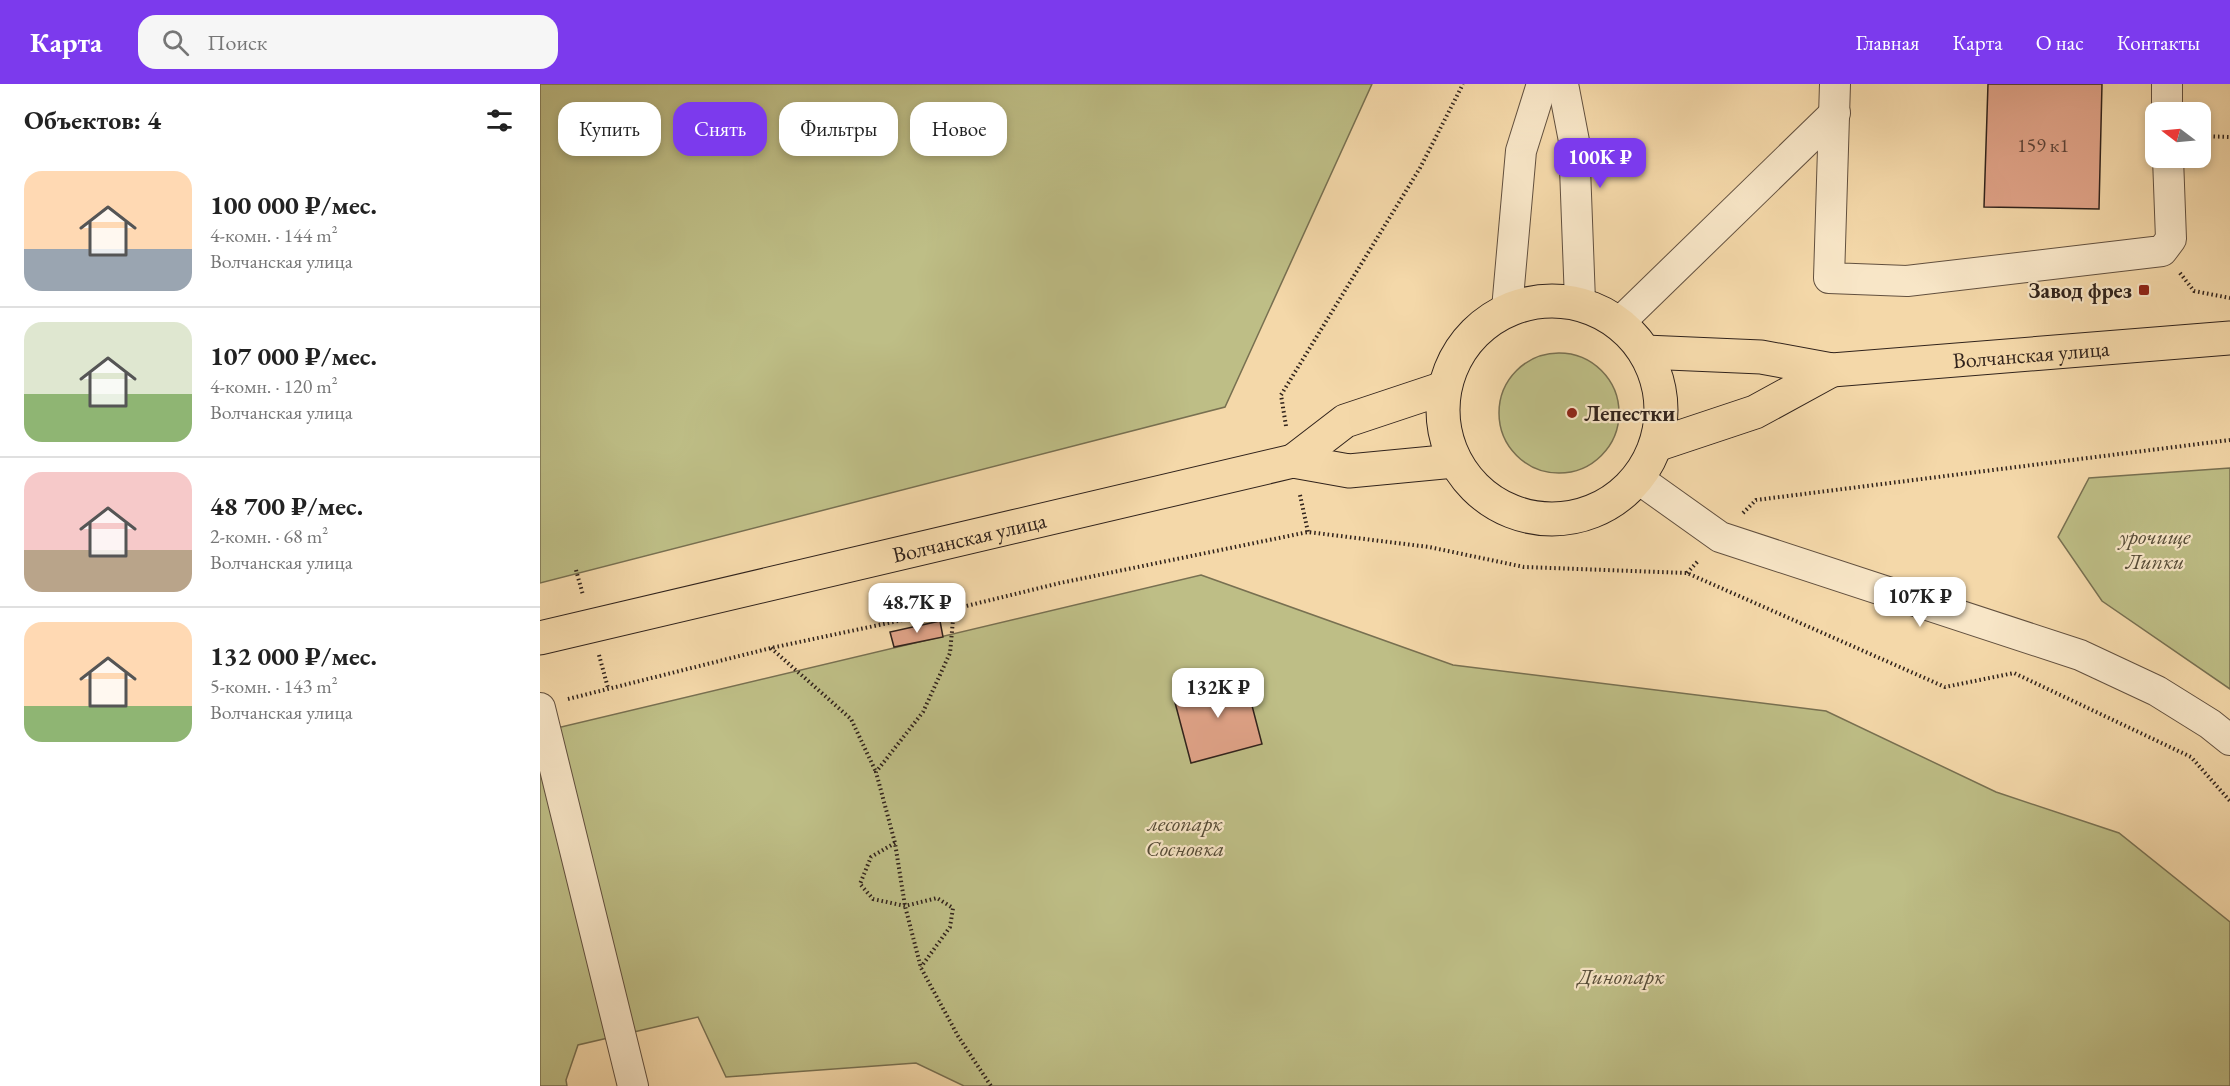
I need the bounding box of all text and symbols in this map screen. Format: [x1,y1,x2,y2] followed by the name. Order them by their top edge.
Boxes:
[138,15,558,69] search box
[30,24,102,60] text: Карта
[159,26,192,59] icon: search
[207,28,267,57] text: Поиск
[1855,29,1919,56] text: Главная
[1952,29,2003,56] text: Карта
[2036,29,2084,56] text: О нас
[2117,29,2200,56] text: Контакты
[558,102,661,156] chip: Купить
[673,102,767,156] chip: Снять
[779,102,898,156] chip: Фильтры
[910,102,1007,156] chip: Новое
[2145,102,2211,168] north arrow
[2145,102,2211,168] map controls
[24,103,161,137] text: Объектов: 4
[483,104,516,137] icon: filters
[2017,132,2069,158] house number: 159 к1
[1551,138,1649,189] pin: 100K ₽
[1568,144,1632,170] text: 100K ₽
[210,188,377,222] text: 100 000 ₽/мес.
[72,195,144,267] icon: home
[210,222,338,248] text: 4-комн. · 144 m²
[210,248,353,274] text: Волчанская улица
[2028,276,2132,305] place label: Завод фрез
[2137,283,2151,297] marker: Завод фрез
[1952,333,2111,375] street label: Волчанская улица
[210,339,377,373] text: 107 000 ₽/мес.
[72,346,144,418] icon: home
[210,373,338,399] text: 4-комн. · 120 m²
[210,399,353,425] text: Волчанская улица
[1584,399,1675,428] place label: Лепестки
[1565,406,1579,420] marker: Лепестки
[210,489,363,523] text: 48 700 ₽/мес.
[72,496,144,568] icon: home
[889,505,1049,569] street label: Волчанская улица
[2116,522,2191,576] park label: урочище Липки
[210,523,328,549] text: 2-комн. · 68 m²
[210,549,353,575] text: Волчанская улица
[1871,577,1969,628] pin: 107K ₽
[862,583,972,634] pin: 48.7K ₽
[1888,583,1952,609] text: 107K ₽
[883,589,951,615] text: 48.7K ₽
[210,639,377,673] text: 132 000 ₽/мес.
[72,646,144,718] icon: home
[1169,668,1267,719] pin: 132K ₽
[210,673,338,699] text: 5-комн. · 143 m²
[1186,674,1250,700] text: 132K ₽
[210,699,353,725] text: Волчанская улица
[1146,809,1224,863] park label: лесопарк Сосновка
[1576,962,1665,991] park label: Динопарк

